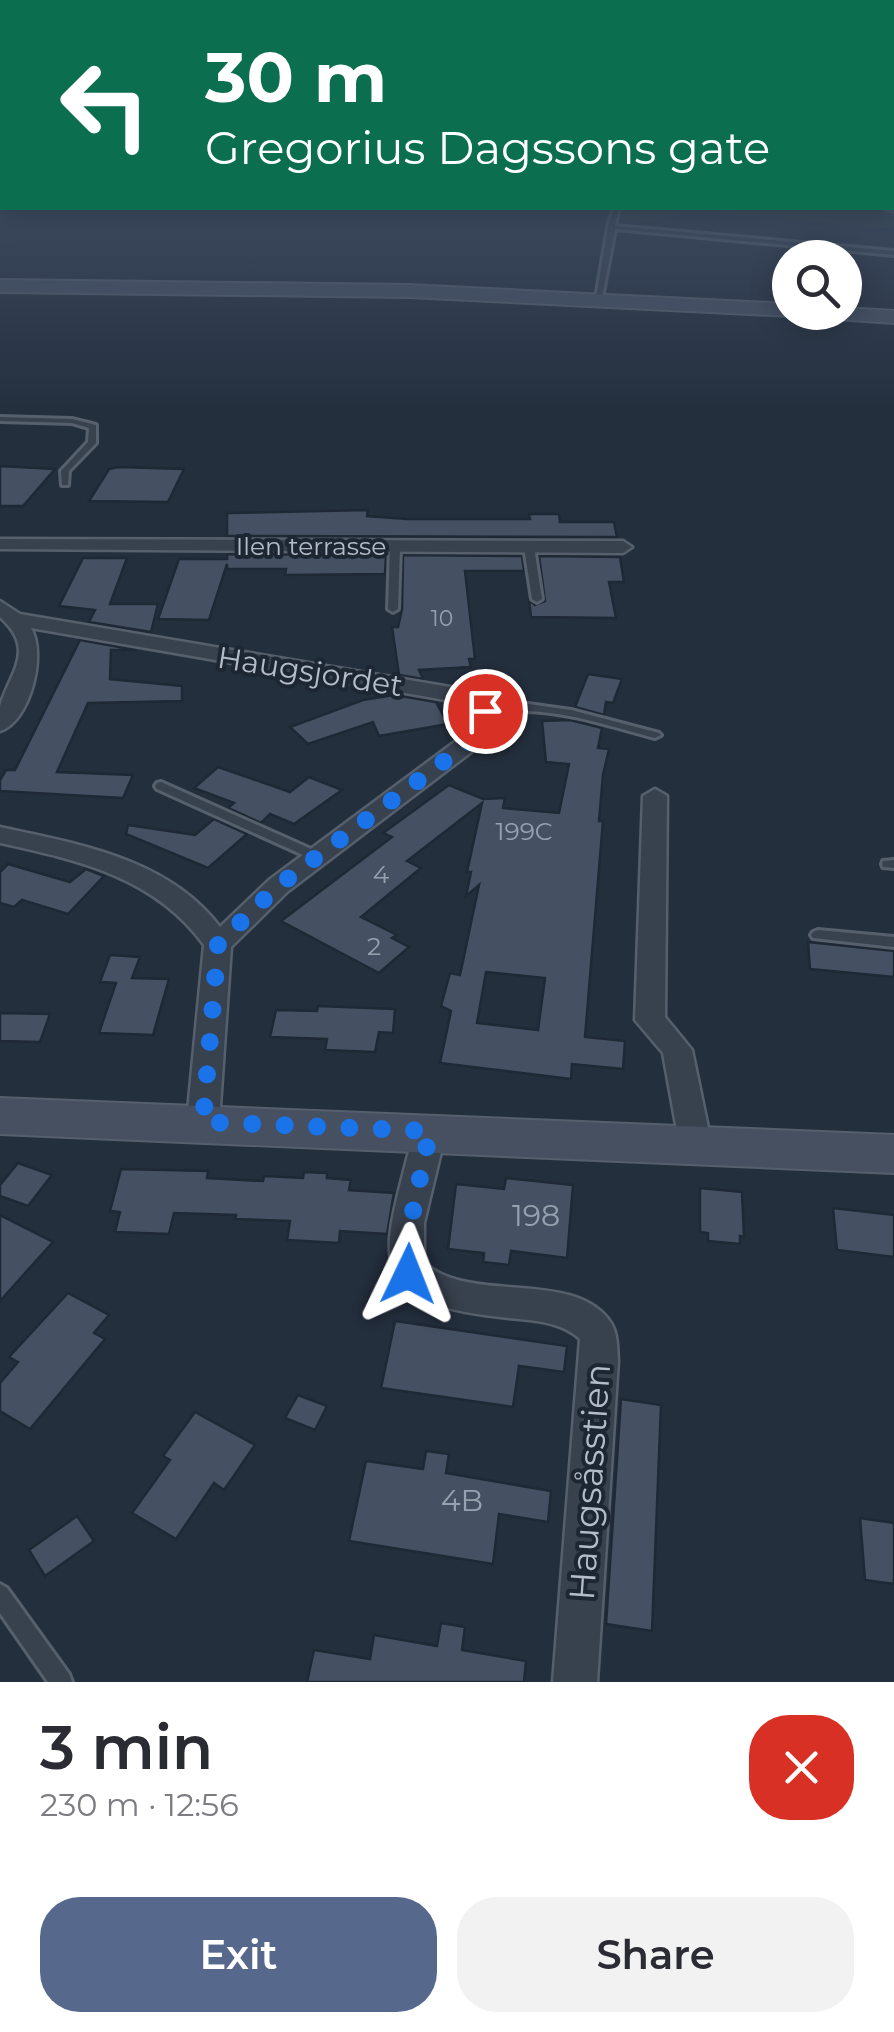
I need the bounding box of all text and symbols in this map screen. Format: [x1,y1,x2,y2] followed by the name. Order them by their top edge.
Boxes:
[205,34,387,120] text: 30 m
[40,40,170,170] icon: left
[205,120,770,175] text: Gregorius Dagssons gate
[772,240,862,330] map controls
[772,240,862,330] button: search
[236,531,386,561] street label: Ilen terrasse
[431,605,453,632] house number: 10
[215,639,405,704] street label: Haugsjordet
[443,669,528,754] pin
[458,684,513,739] icon: arrive
[495,816,553,846] house number: 199C
[373,859,390,889] house number: 4
[367,931,381,961] house number: 2
[512,1197,560,1234] house number: 198
[356,1222,460,1326] position arrow
[560,1362,619,1602] street label: Haugsåsstien
[441,1482,483,1519] house number: 4B
[40,1711,213,1784] text: 3 min
[749,1715,854,1820] button: close
[40,1785,239,1824] text: 230 m · 12:56
[40,1897,437,2012] button: Exit
[457,1897,854,2012] button: Share

